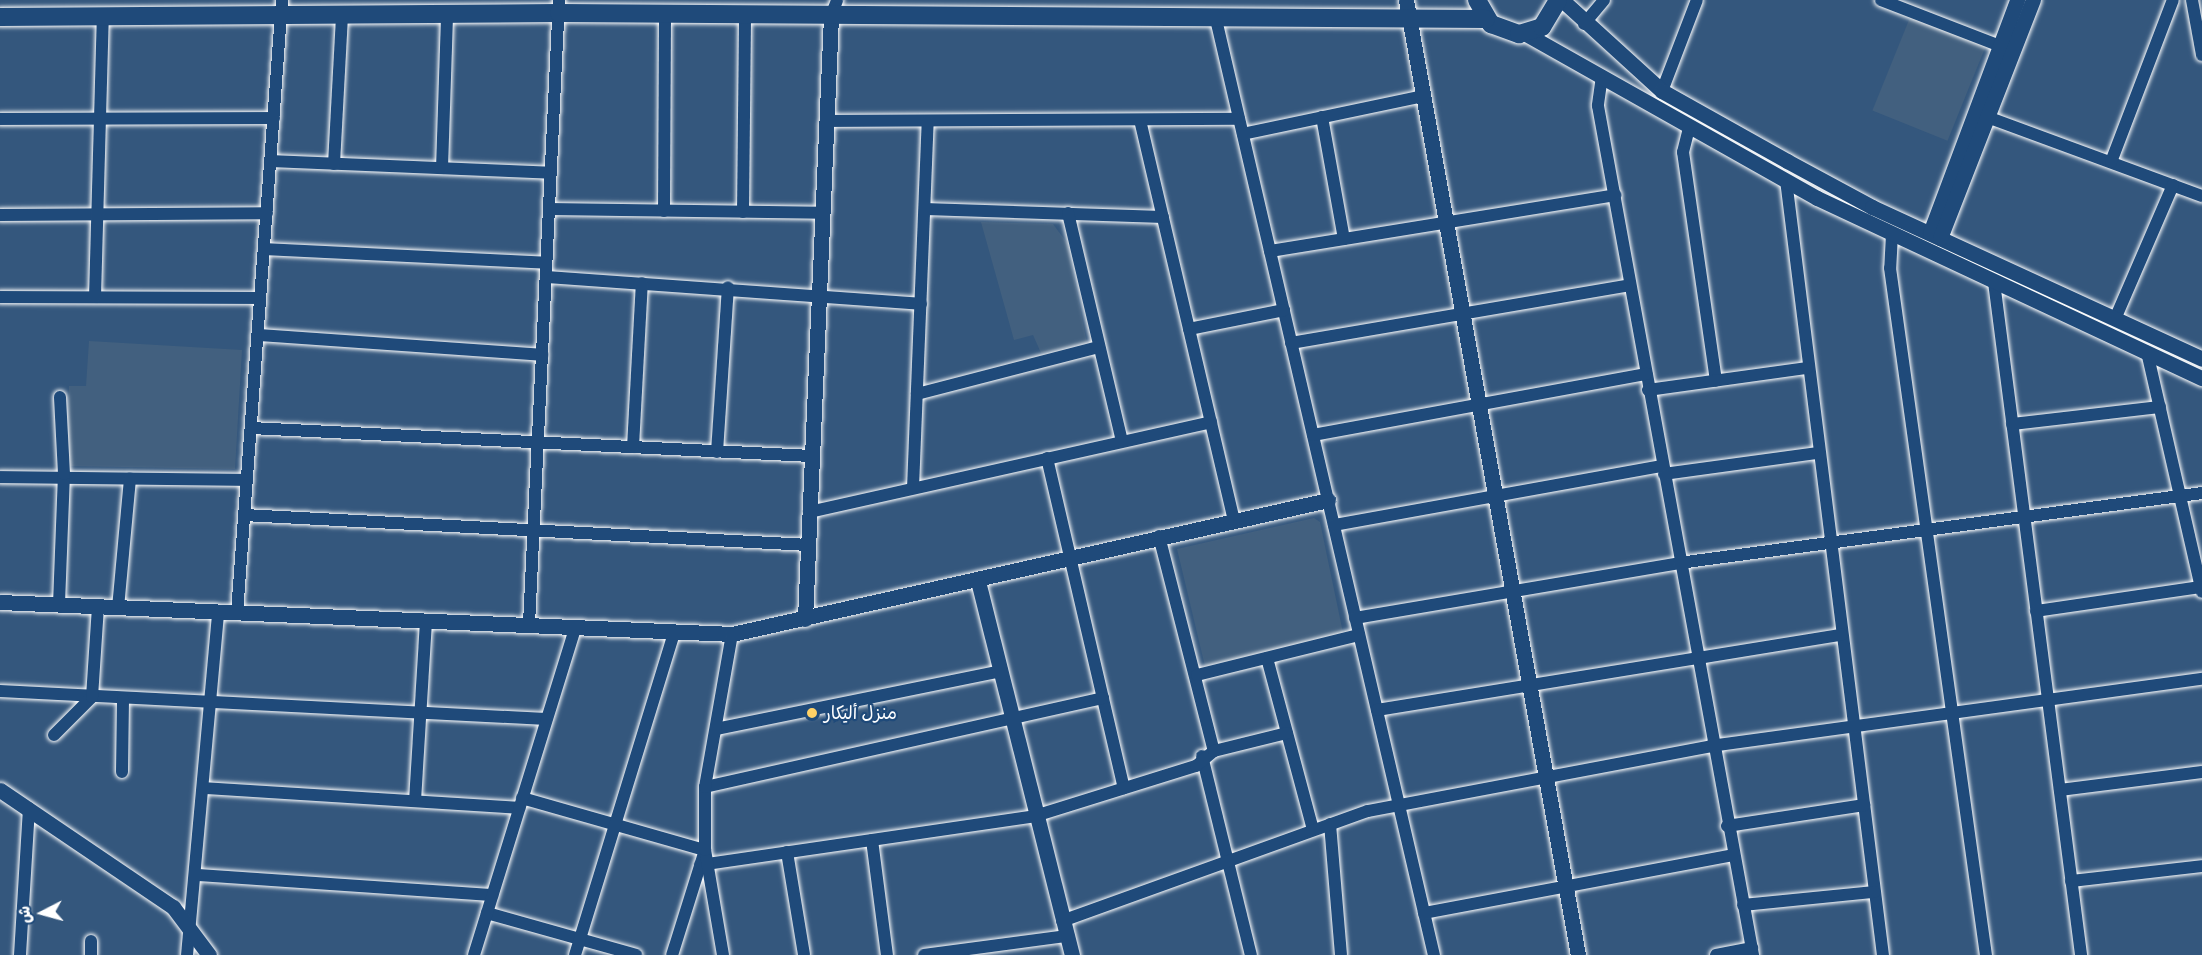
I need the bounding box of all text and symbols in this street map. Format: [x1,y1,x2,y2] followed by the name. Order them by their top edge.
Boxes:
[824,702,897,724] place label: منزل أليكار
[805,706,819,720] marker: منزل أليكار
[12,883,72,943] north arrow
[13,905,35,925] text: ش

